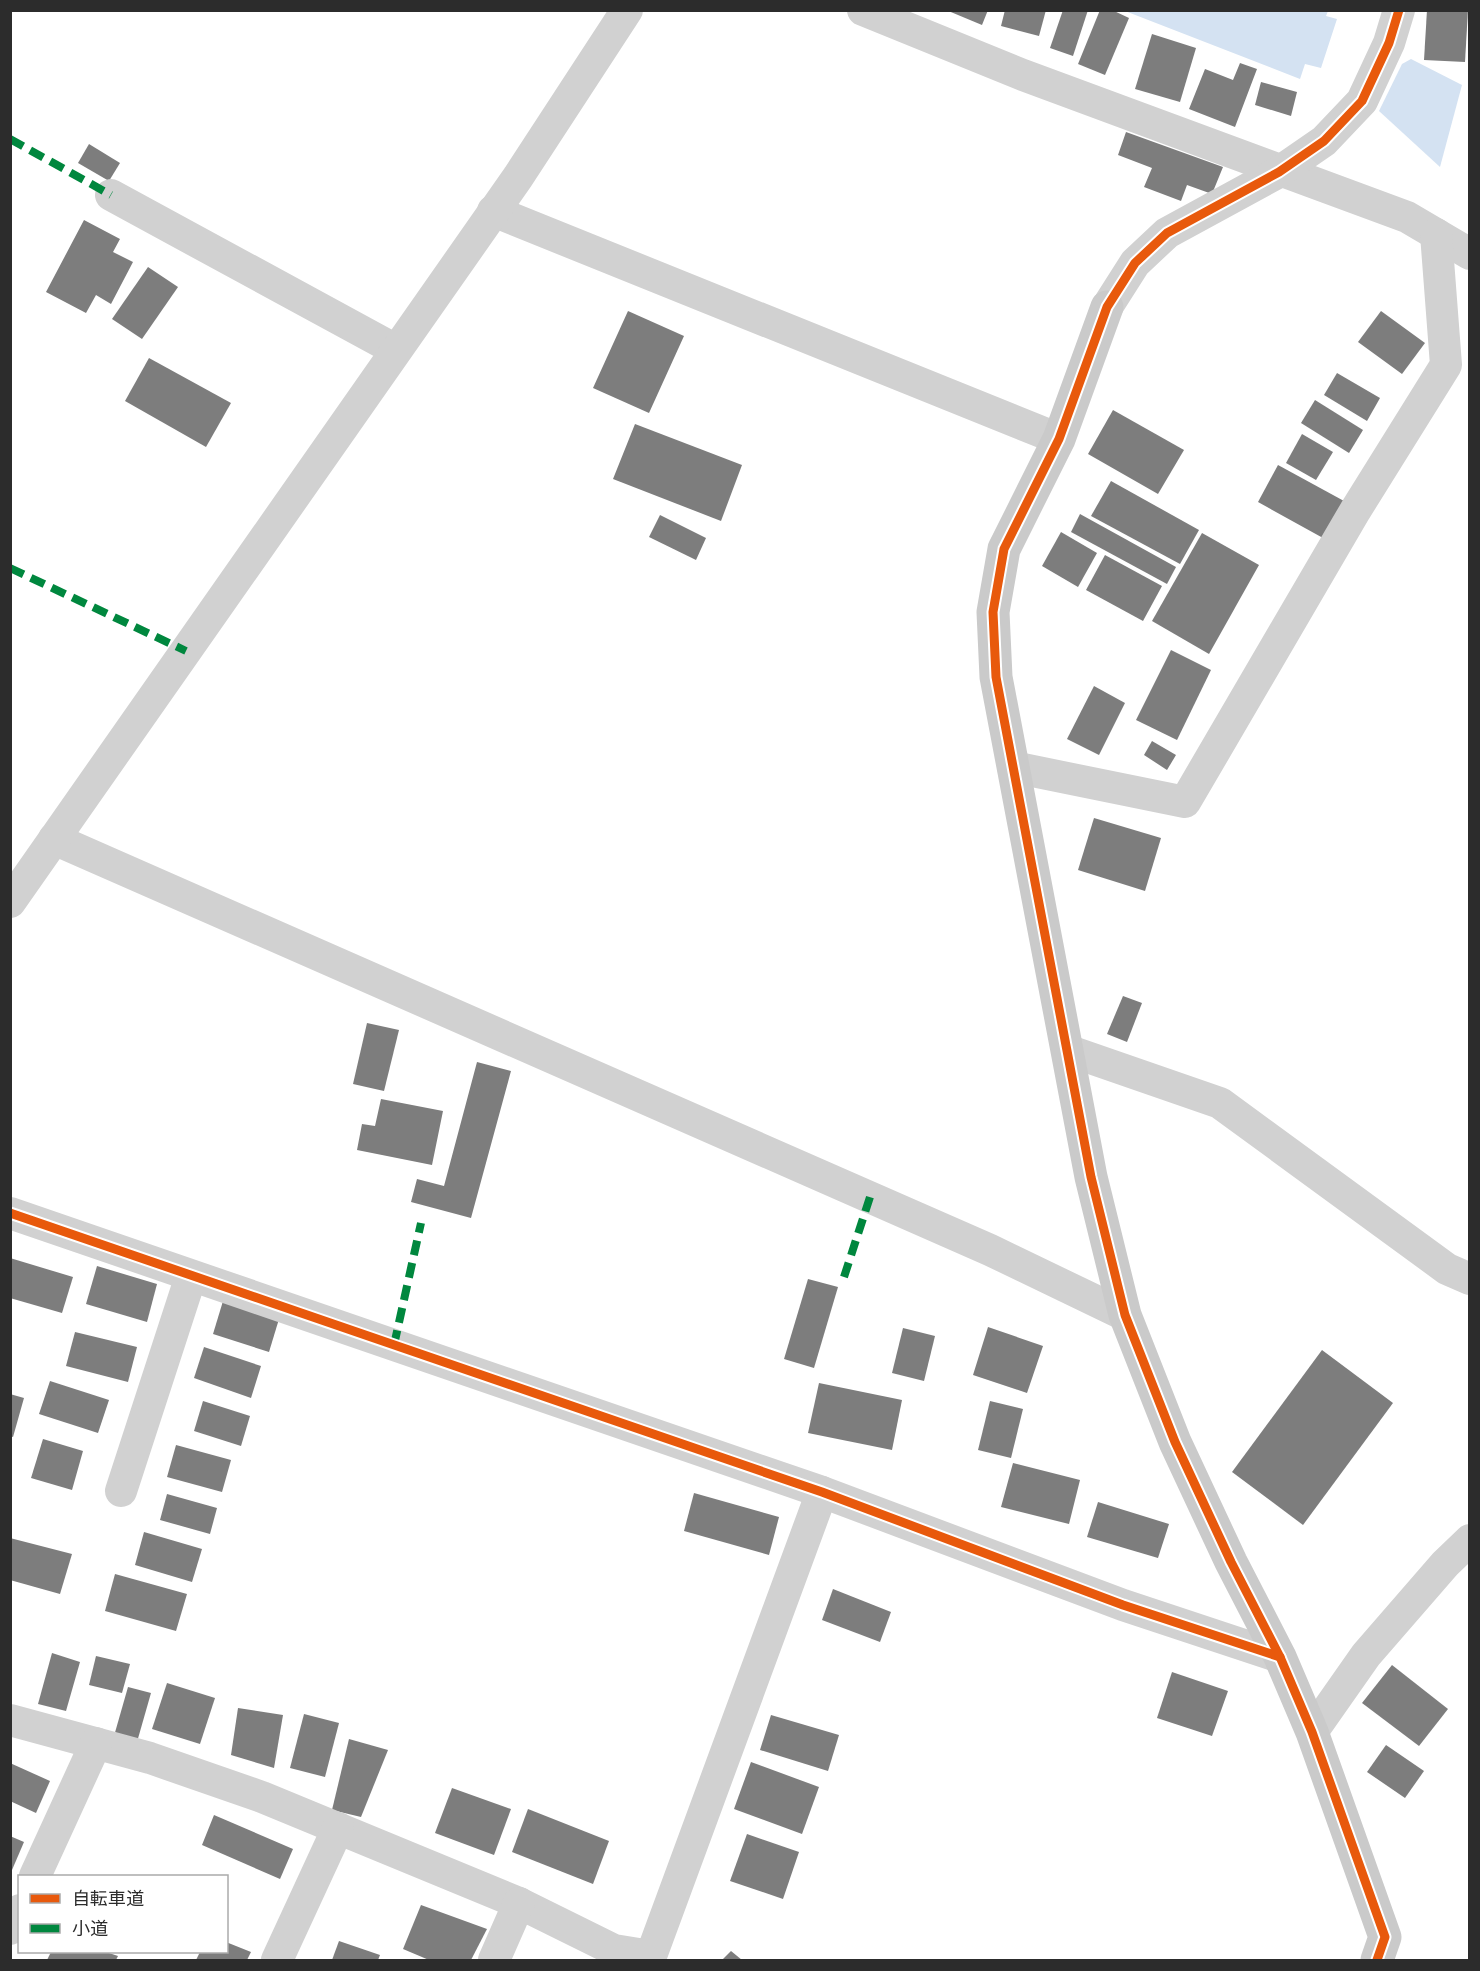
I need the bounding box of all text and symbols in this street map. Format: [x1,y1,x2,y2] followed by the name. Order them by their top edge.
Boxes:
[18,1875,228,1953] legend
[72,1887,144,1910] text: 自転車道
[72,1917,108,1940] text: 小道

